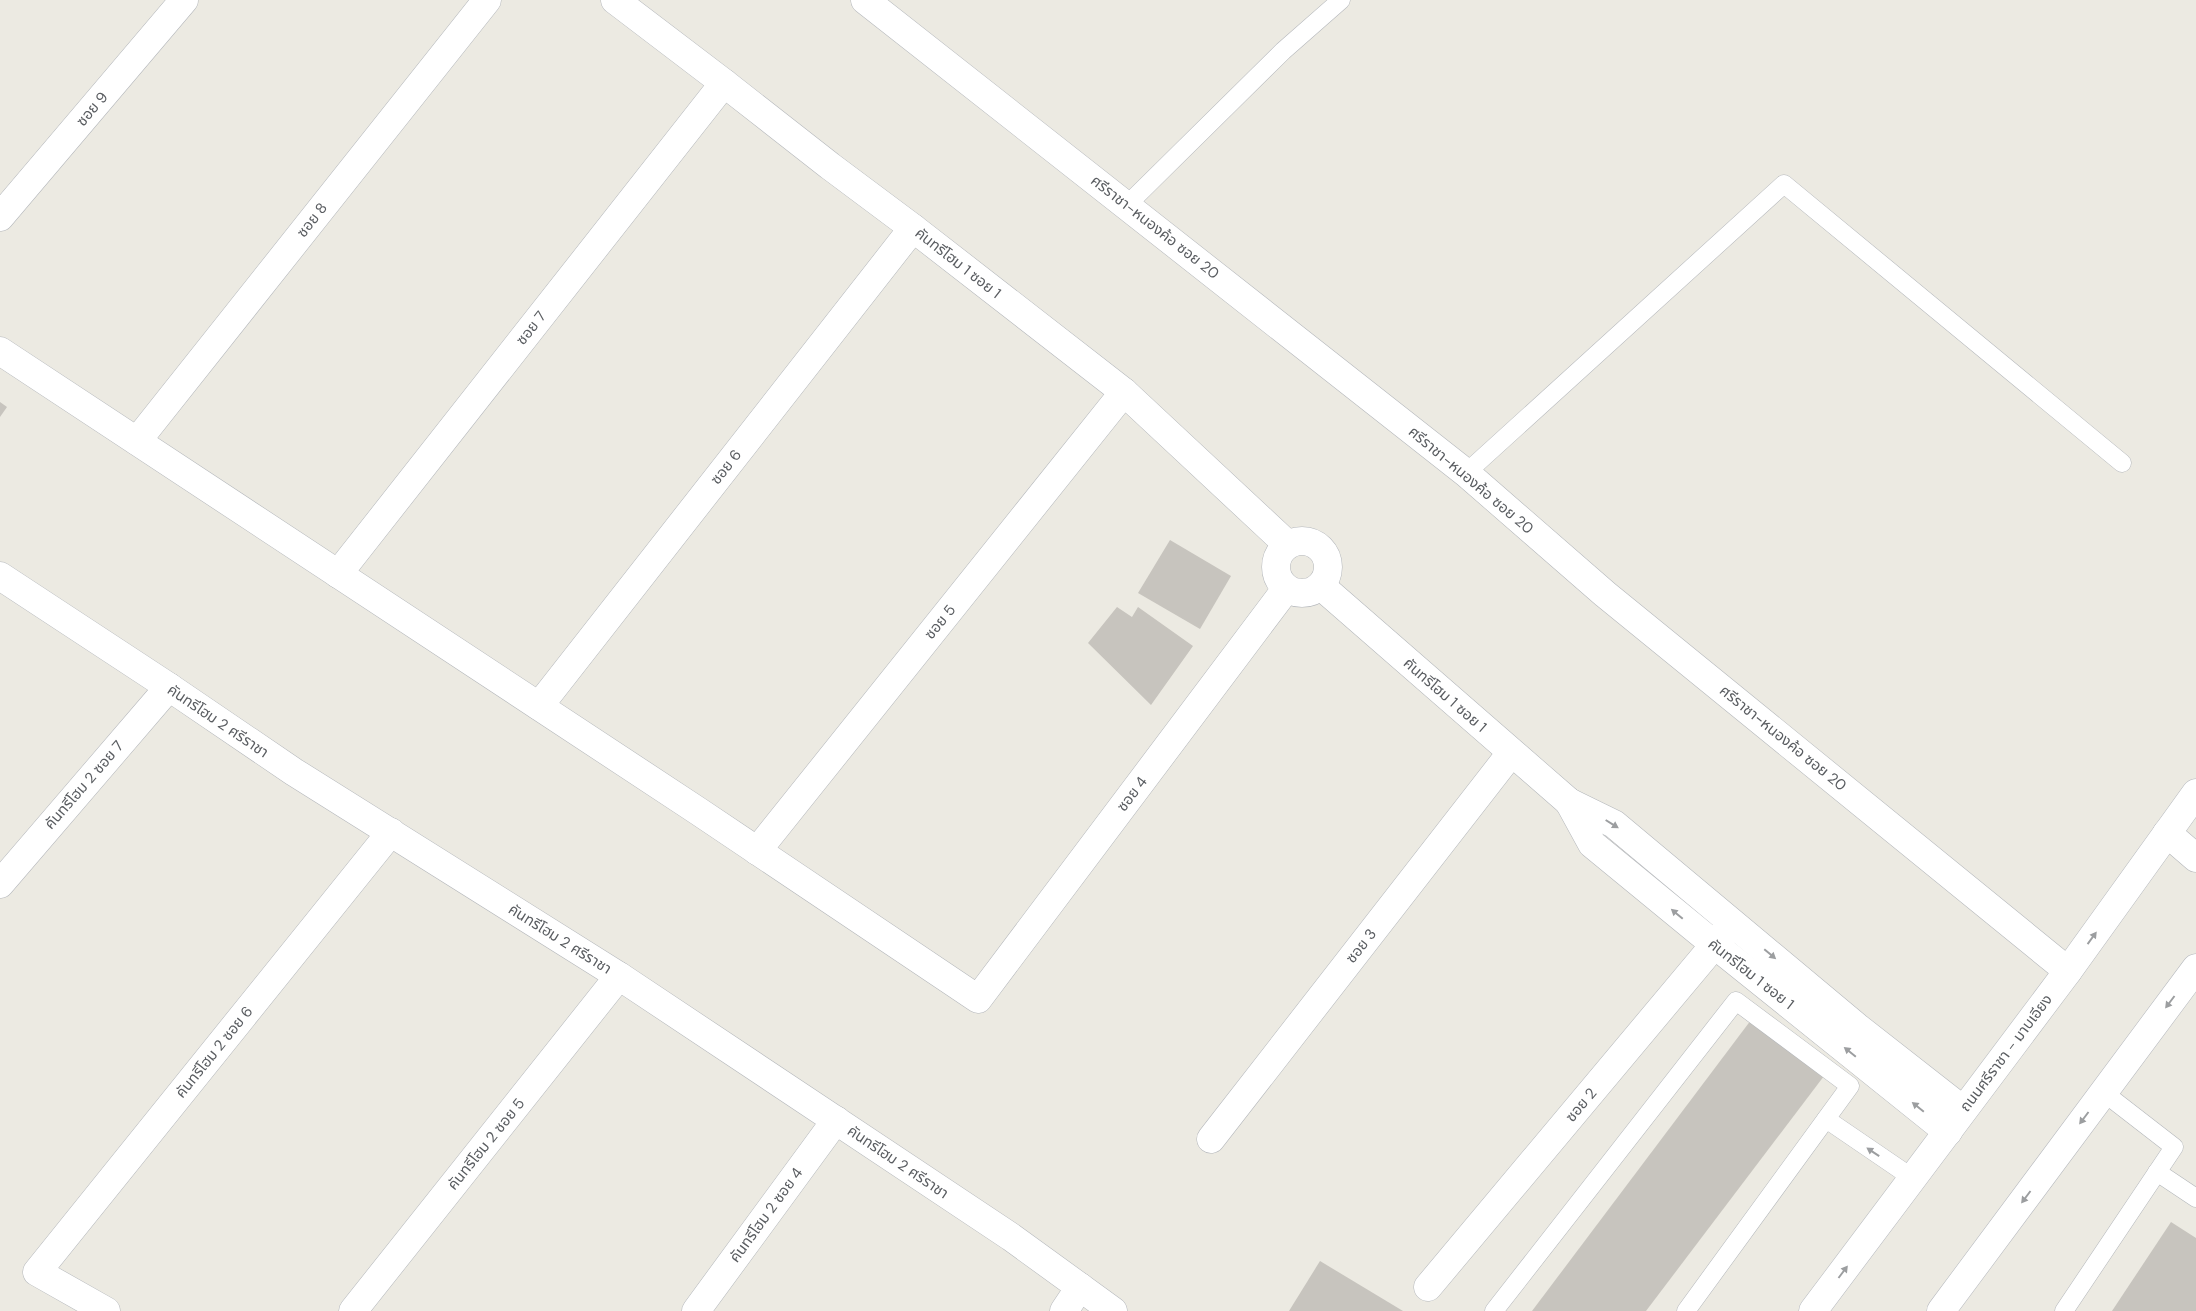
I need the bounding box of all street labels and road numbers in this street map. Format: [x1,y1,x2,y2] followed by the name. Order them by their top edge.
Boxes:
[72,88,112,130] street label: ซอย 9
[1087,171,1223,283] street label: ศรีราชา-หนองค้อ ซอย 20
[292,198,332,242] street label: ซอย 8
[911,223,1005,303] street label: คันทรีโฮม 1 ซอย 1
[511,307,551,349] street label: ซอย 7
[1404,422,1538,538] street label: ศรีราชา-หนองค้อ ซอย 20
[706,445,746,489] street label: ซอย 6
[920,601,960,643] street label: ซอย 5
[1399,653,1491,737] street label: คันทรีโฮม 1 ซอย 1
[163,680,273,762] street label: คันทรีโฮม 2 ศรีราชา
[1715,681,1851,795] street label: ศรีราชา-หนองค้อ ซอย 20
[40,736,128,834] street label: คันทรีโฮม 2 ซอย 7
[1112,772,1152,816] street label: ซอย 4
[505,899,615,979] street label: คันทรีโฮม 2 ศรีราชา
[1341,925,1381,967] street label: ซอย 3
[1704,934,1798,1014] street label: คันทรีโฮม 1 ซอย 1
[1955,990,2057,1116] street label: ถนนศรีราชา - มาบเอียง
[171,1002,257,1102] street label: คันทรีโฮม 2 ซอย 6
[1561,1084,1601,1126] street label: ซอย 2
[443,1094,529,1194] street label: คันทรีโฮม 2 ซอย 5
[843,1121,953,1203] street label: คันทรีโฮม 2 ศรีราชา
[725,1164,807,1266] street label: คันทรีโฮม 2 ซอย 4

